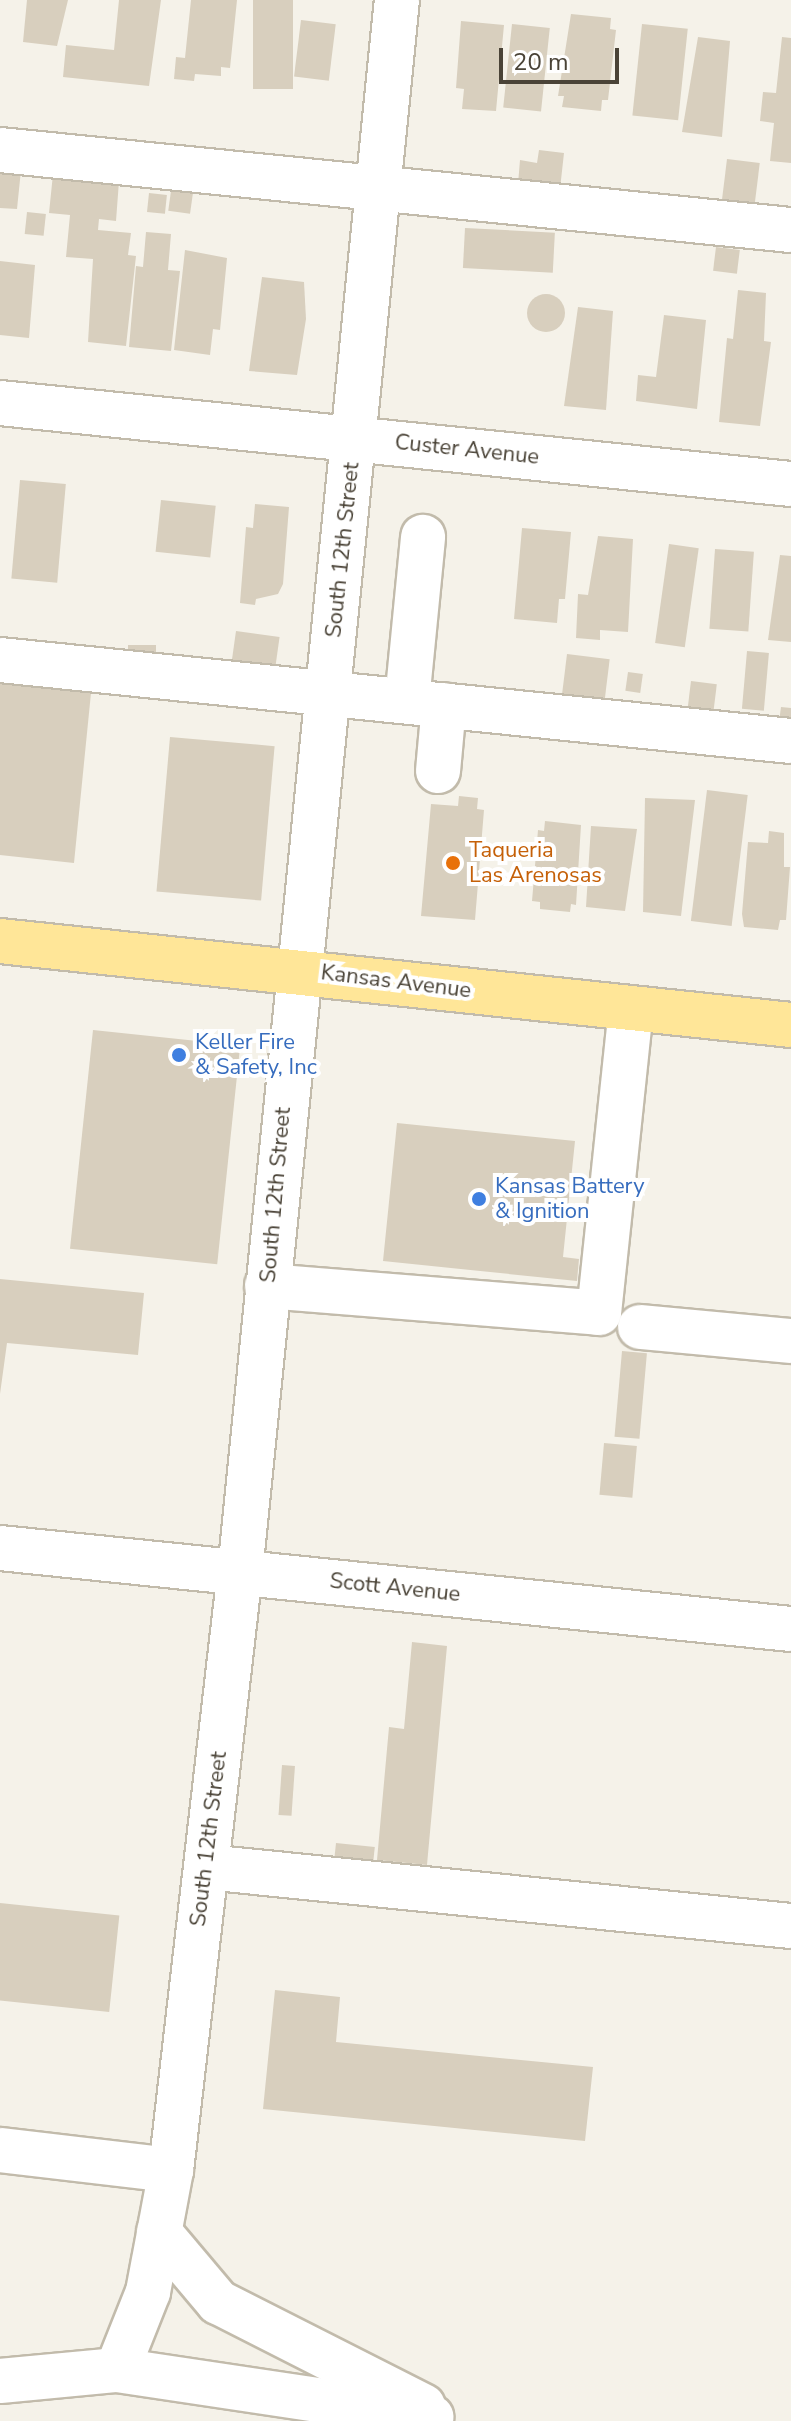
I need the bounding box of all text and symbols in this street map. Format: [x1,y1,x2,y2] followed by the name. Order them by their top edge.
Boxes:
[503,32,623,82] scale bar
[513,46,569,78] text: 20 m
[393,429,541,471] street label: Custer Avenue
[321,461,365,639] street label: South 12th Street
[469,837,602,888] place label: Taqueria Las Arenosas
[444,854,462,872] marker: Taqueria Las Arenosas
[319,960,473,1004] street label: Kansas Avenue
[195,1029,317,1080] place label: Keller Fire & Safety, Inc
[170,1046,188,1064] marker: Keller Fire & Safety, Inc
[255,1106,297,1284] street label: South 12th Street
[495,1173,644,1224] place label: Kansas Battery & Ignition
[470,1190,488,1208] marker: Kansas Battery & Ignition
[328,1568,462,1608] street label: Scott Avenue
[185,1750,233,1928] street label: South 12th Street

